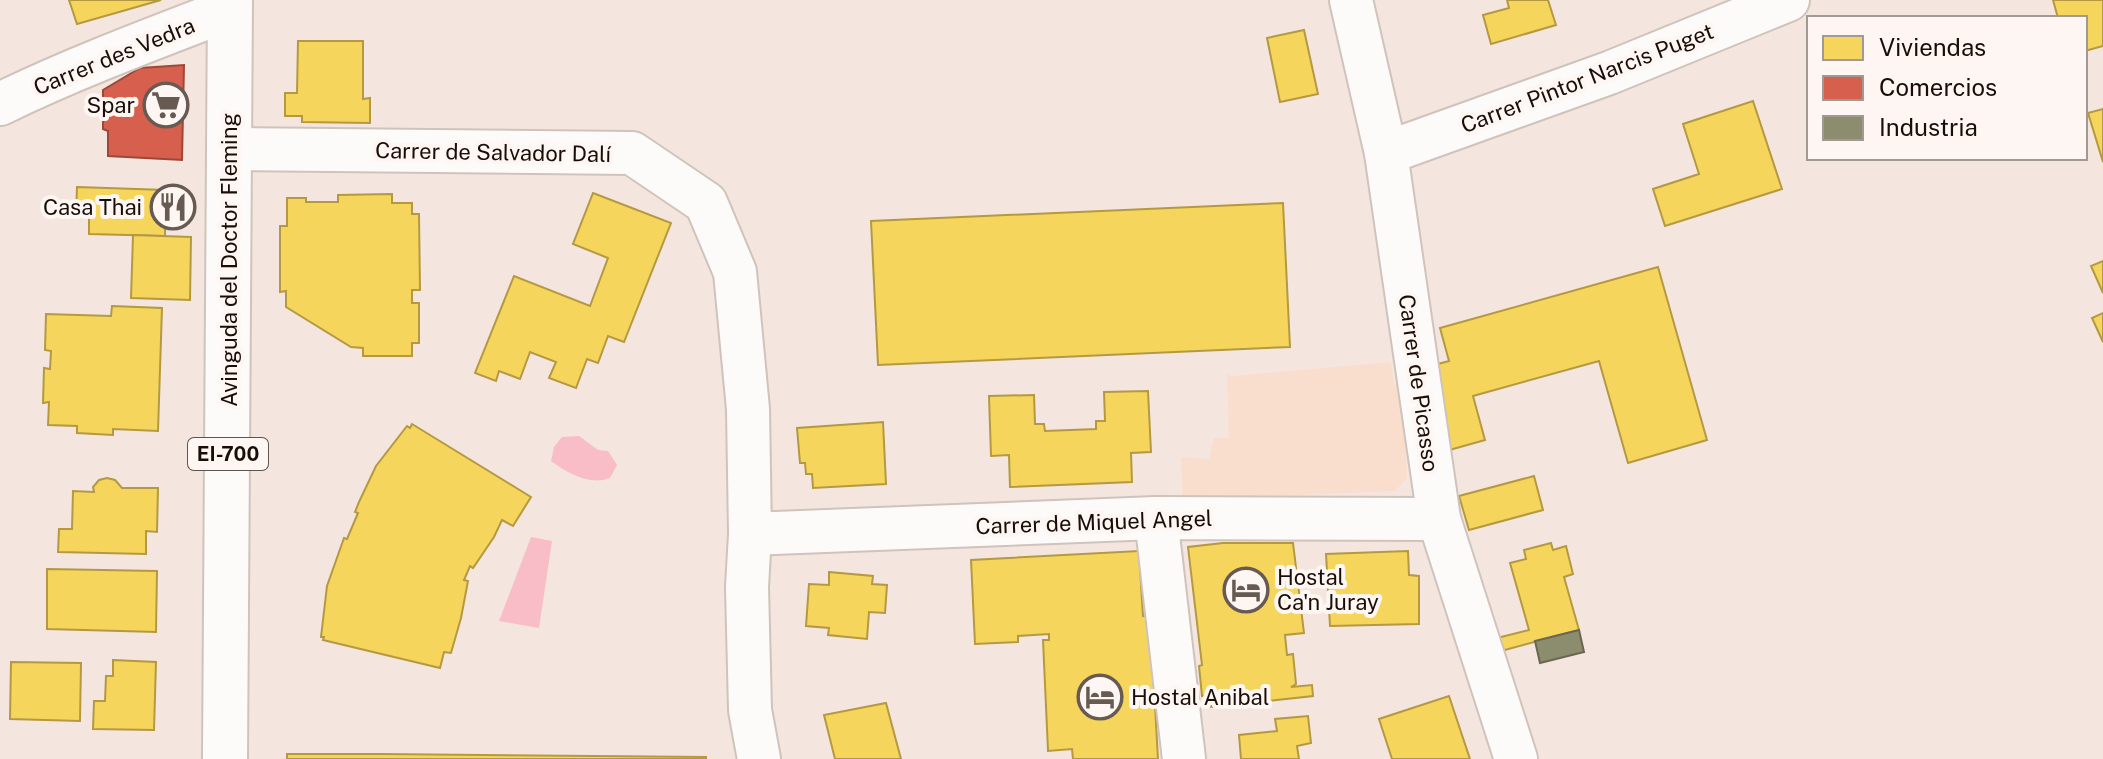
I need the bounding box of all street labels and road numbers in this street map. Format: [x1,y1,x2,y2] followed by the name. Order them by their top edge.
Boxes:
[30,12,198,100] street label: Carrer des Vedra
[1457,18,1717,138] street label: Carrer Pintor Narcis Puget
[216,113,242,407] street label: Avinguda del Doctor Fleming
[375,137,612,167] street label: Carrer de Salvador Dalí
[1394,293,1444,473] street label: Carrer de Picasso
[188,438,268,470] road number: EI-700
[975,505,1213,539] street label: Carrer de Miquel Angel

